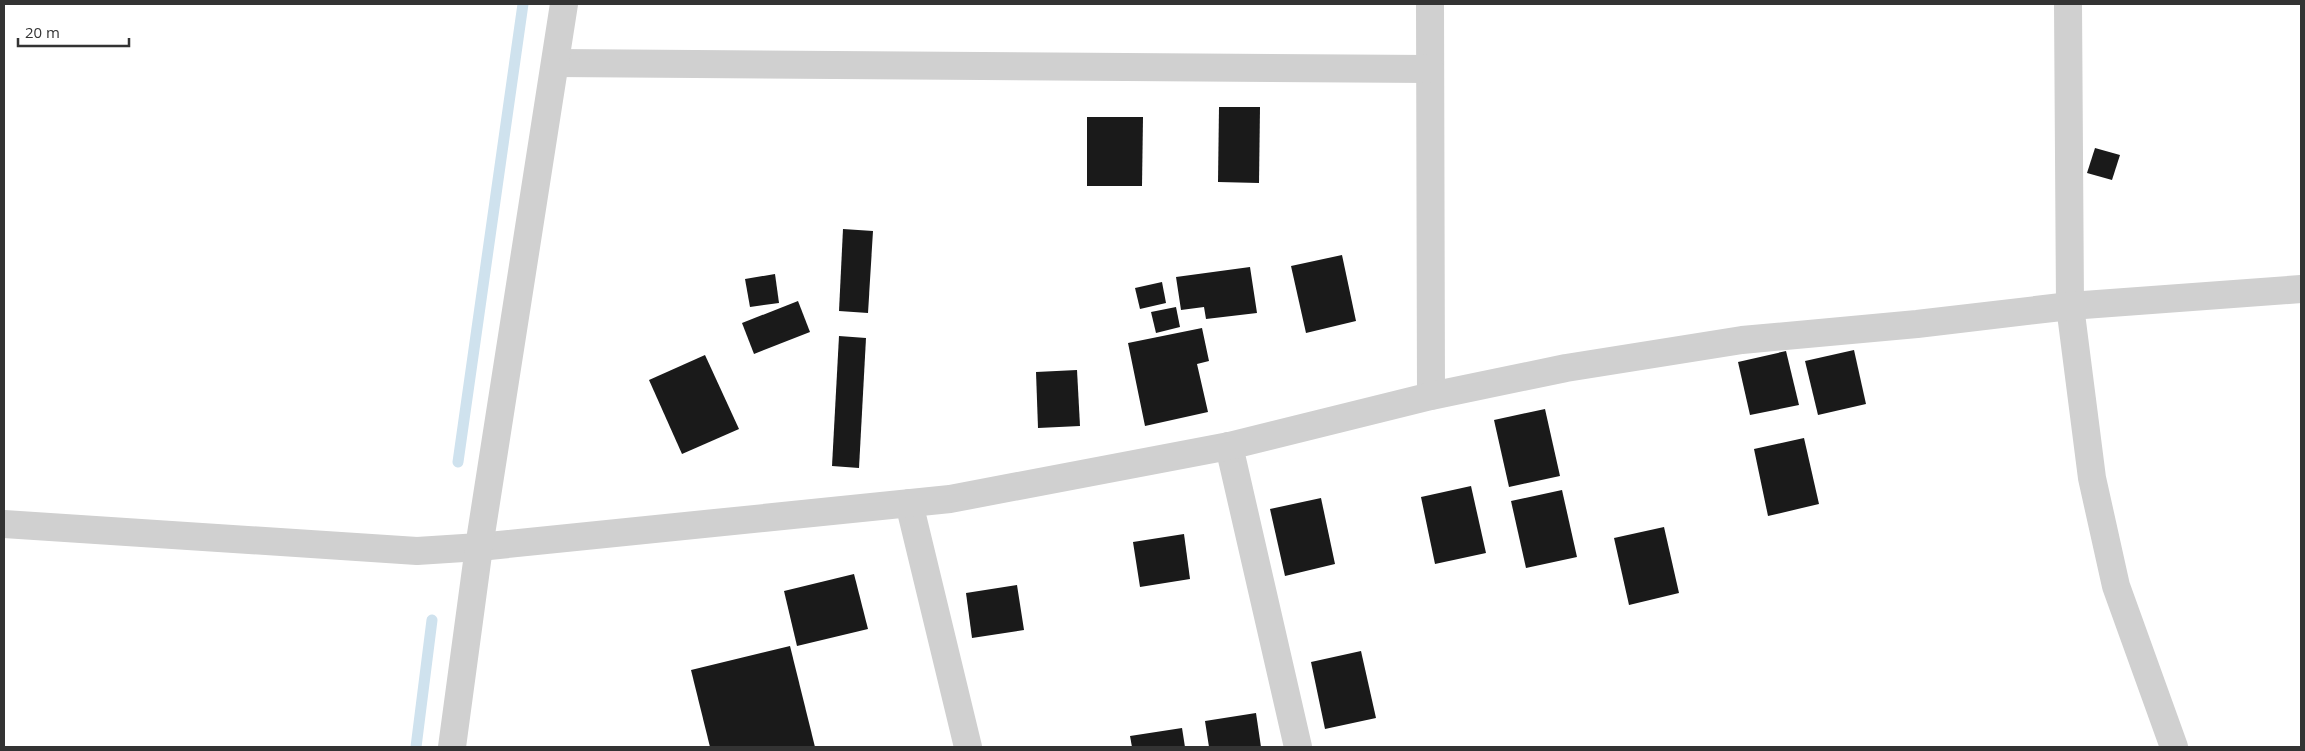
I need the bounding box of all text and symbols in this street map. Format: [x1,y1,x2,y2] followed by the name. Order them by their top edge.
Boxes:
[18,15,129,47] scale bar
[25,22,60,42] text: 20 m

